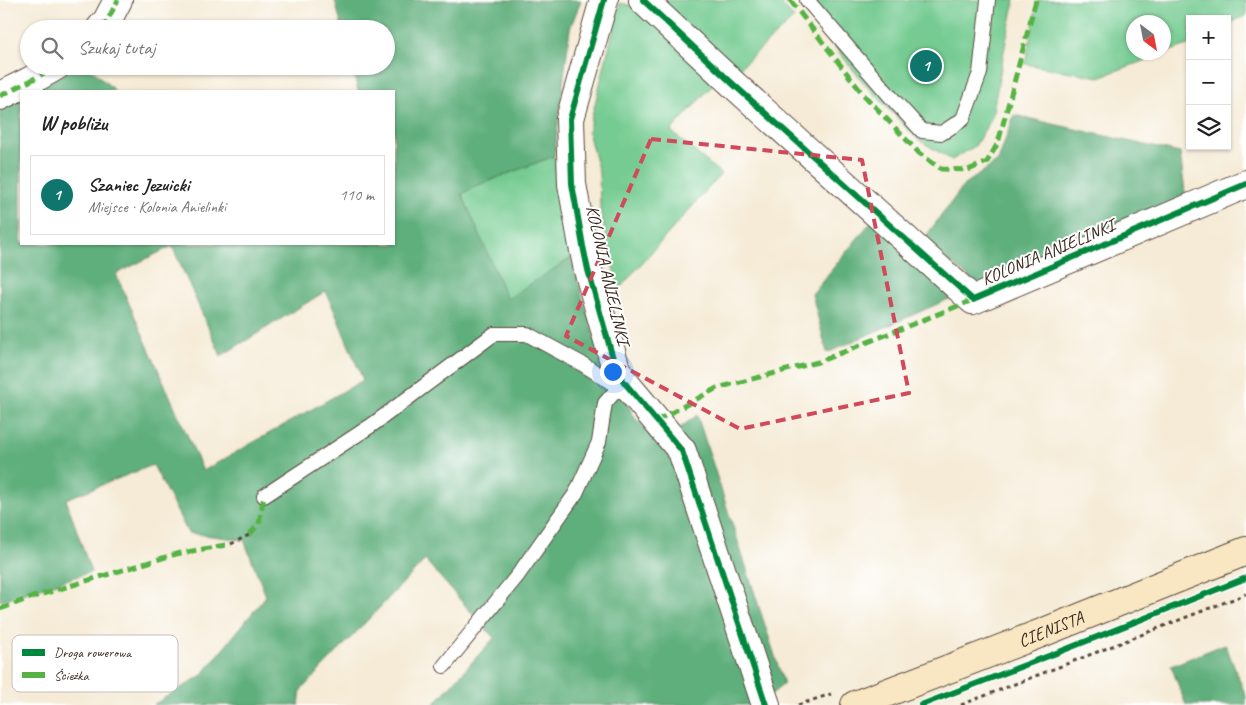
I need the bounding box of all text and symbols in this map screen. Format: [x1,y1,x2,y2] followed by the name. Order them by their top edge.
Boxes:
[1126,15,1171,60] north arrow
[1186,15,1231,150] map controls
[1186,15,1231,60] button: +
[20,20,395,75] search box
[38,34,66,62] icon: search
[78,36,155,60] text: Szukaj tutaj
[910,47,942,85] pin: 1
[1186,60,1231,105] button: −
[1186,105,1231,150] button: layers
[40,110,107,136] text: W pobliżu
[88,173,189,197] text: Szaniec Jezuicki
[53,185,61,205] text: 1
[340,185,374,205] text: 110 m
[88,197,226,217] text: Miejsce · Kolonia Anielinki
[581,203,636,351] street label: KOLONIA ANIELINKI
[978,213,1121,290] street label: KOLONIA ANIELINKI
[600,359,626,385] your location
[1015,606,1087,652] street label: CIENISTA
[12,635,178,692] legend
[54,644,132,661] text: Droga rowerowa
[54,667,89,684] text: Ścieżka

